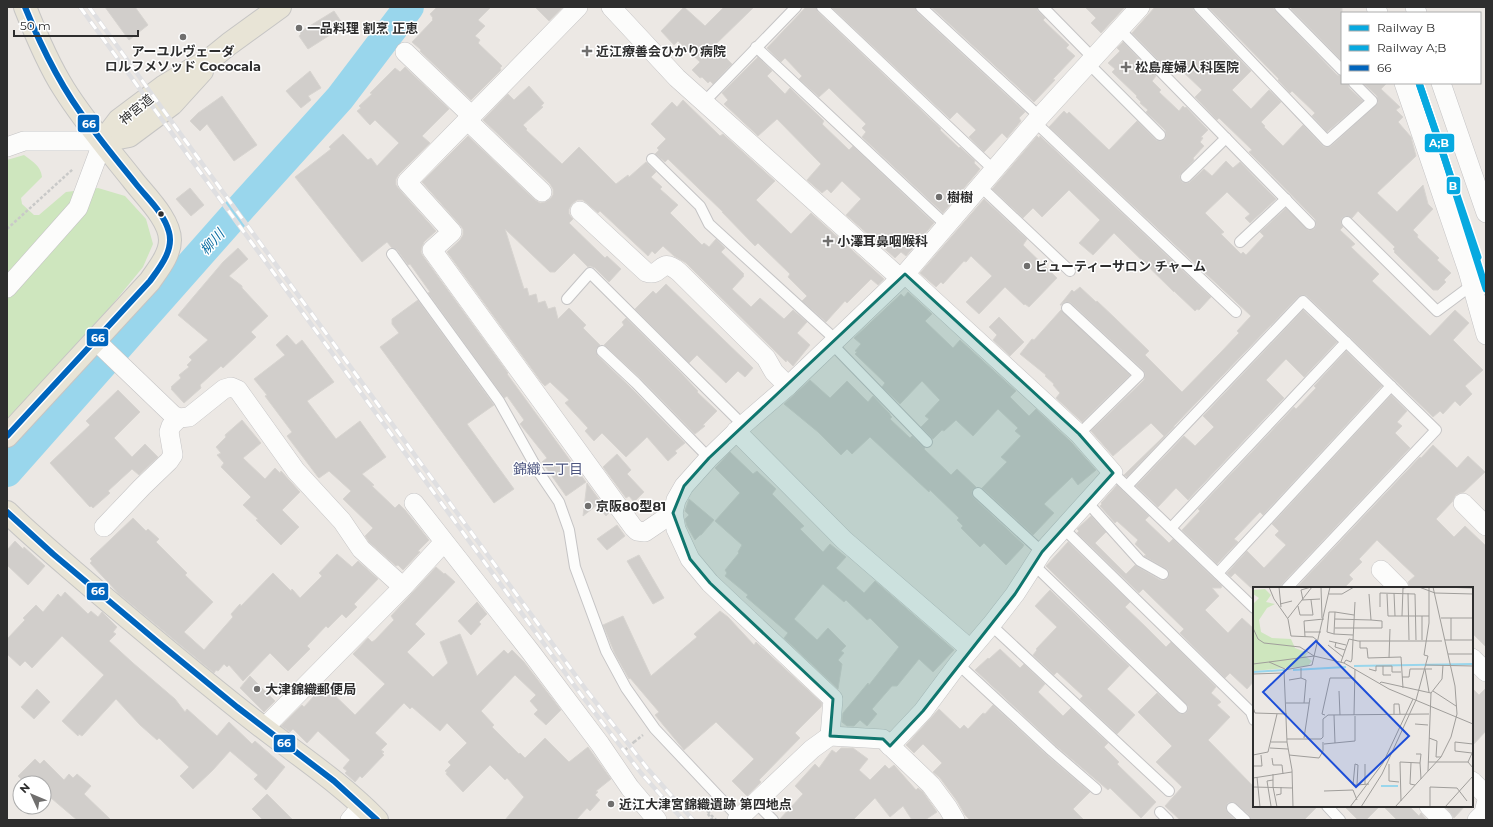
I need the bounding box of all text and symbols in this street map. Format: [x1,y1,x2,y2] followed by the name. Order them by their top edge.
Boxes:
[14,12,138,38] scale bar
[1341,12,1481,84] legend
[20,18,51,33] text: 50 m
[307,20,418,36] place label: 一品料理 割烹 正恵
[1377,20,1435,35] text: Railway B
[294,23,304,33] marker: 一品料理 割烹 正恵
[178,32,188,42] marker: アーユルヴェーダ ロルフメソッド Cococala
[1377,40,1446,55] text: Railway A;B
[105,43,261,74] place label: アーユルヴェーダ ロルフメソッド Cococala
[596,43,726,59] place label: 近江療善会ひかり病院
[581,45,593,57] marker: 近江療善会ひかり病院
[1135,59,1239,75] place label: 松島産婦人科医院
[1377,60,1392,75] text: 66
[1120,61,1132,73] marker: 松島産婦人科医院
[116,91,156,127] street label: 神宮道
[77,114,100,133] line badge: 66
[82,117,96,131] text: 66
[1424,133,1455,153] line badge: A;B
[1428,136,1449,150] text: A;B
[1446,176,1461,195] line badge: B
[1449,179,1457,193] text: B
[947,189,973,205] place label: 樹樹
[934,192,944,202] marker: 樹樹
[156,209,166,219] unlabelled marker
[196,224,229,258] water label: 柳川
[837,233,928,249] place label: 小澤耳鼻咽喉科
[822,235,834,247] marker: 小澤耳鼻咽喉科
[1035,258,1206,274] place label: ビューティーサロン チャーム
[1022,261,1032,271] marker: ビューティーサロン チャーム
[86,328,109,347] line badge: 66
[91,331,105,345] text: 66
[513,460,583,478] district label: 錦織二丁目
[596,498,666,514] place label: 京阪80型81
[583,501,593,511] marker: 京阪80型81
[86,582,109,601] line badge: 66
[91,584,105,598] text: 66
[1253,587,1473,807] inset map
[265,681,356,697] place label: 大津錦織郵便局
[252,684,262,694] marker: 大津錦織郵便局
[273,734,296,753] line badge: 66
[277,736,291,750] text: 66
[12,775,52,815] north arrow
[17,780,33,796] text: N
[619,796,792,812] place label: 近江大津宮錦織遺跡 第四地点
[606,799,616,809] marker: 近江大津宮錦織遺跡 第四地点

